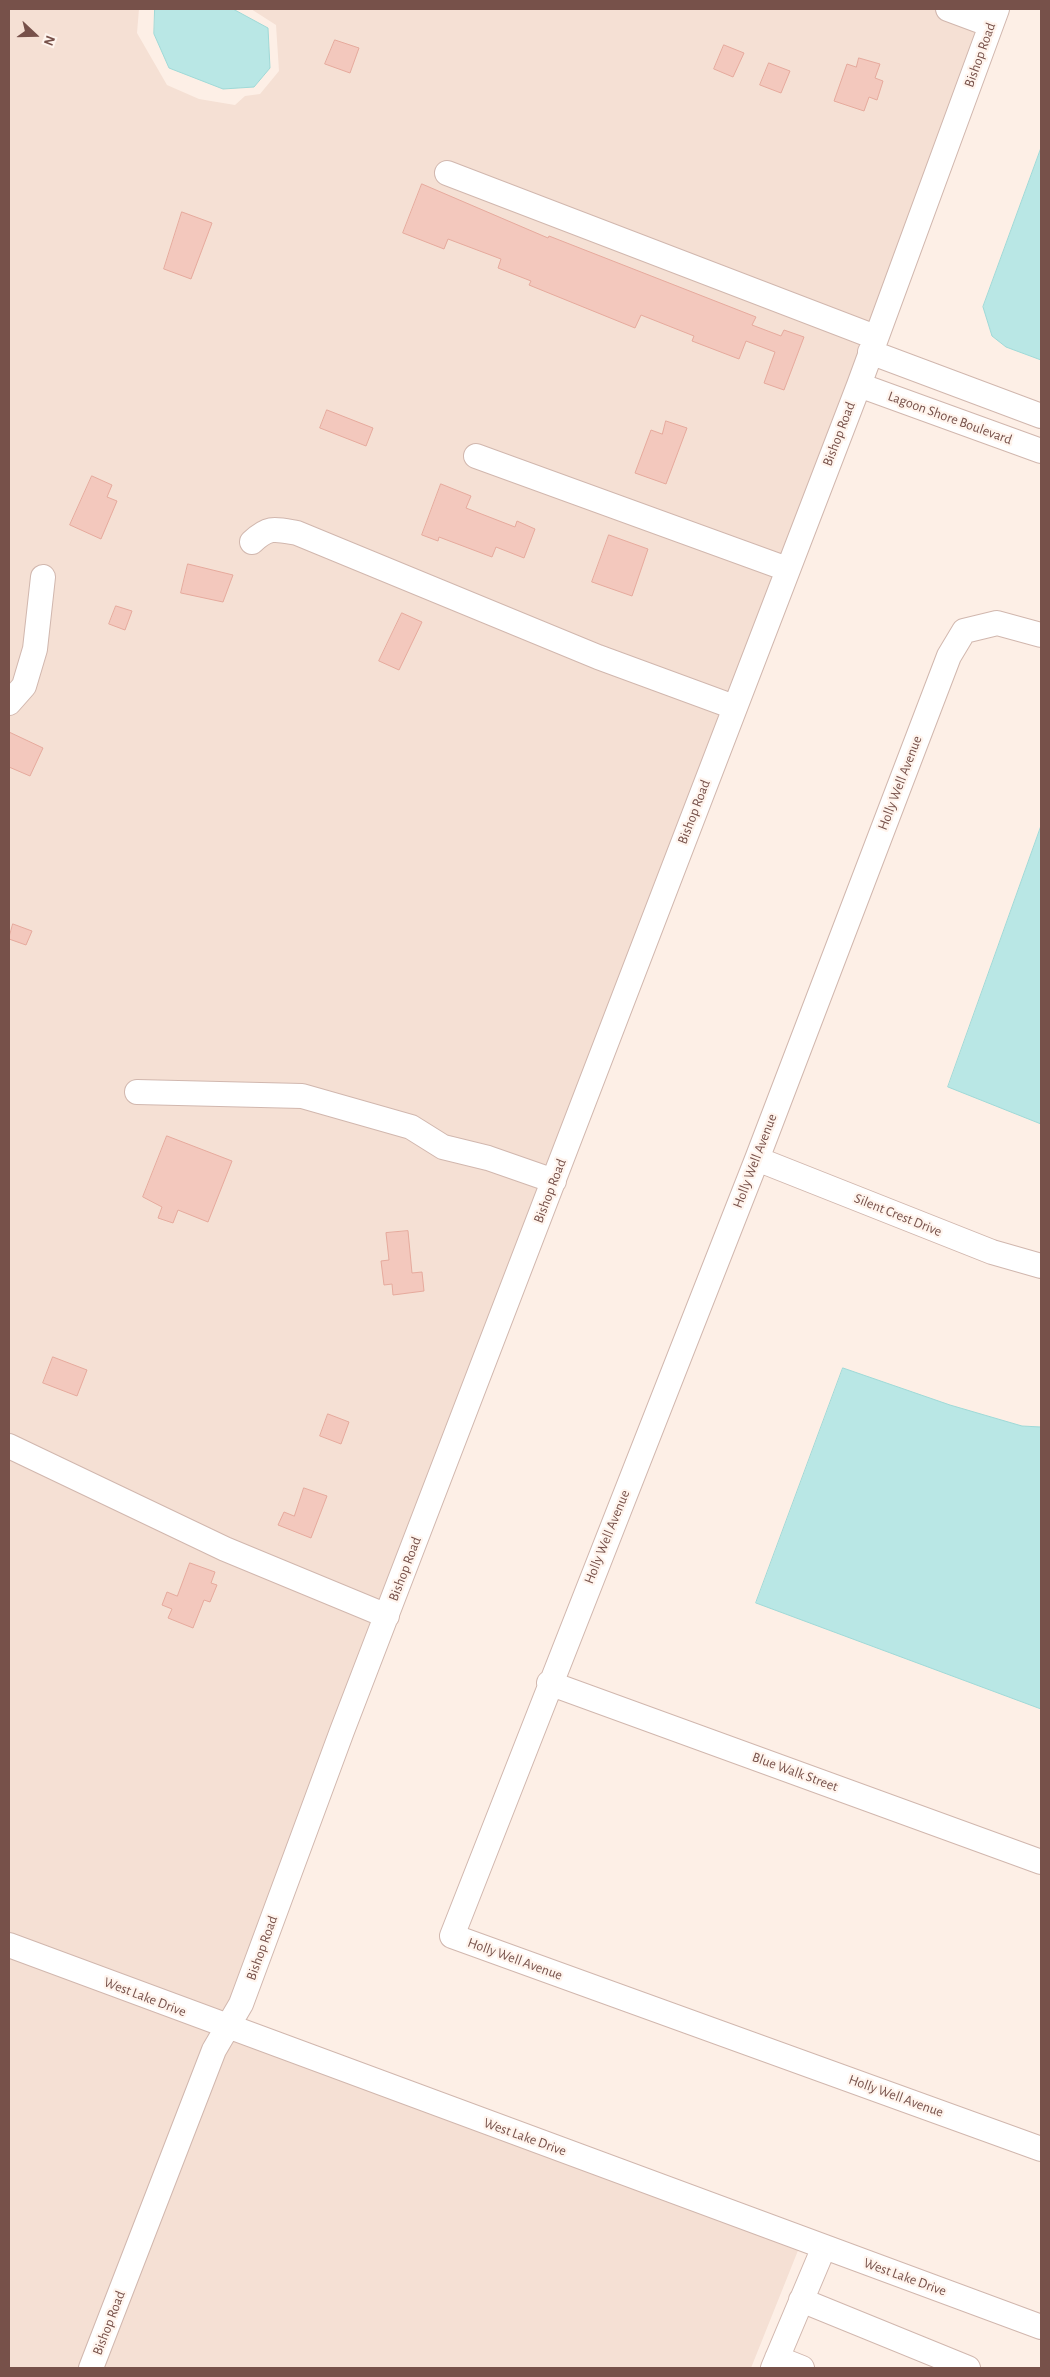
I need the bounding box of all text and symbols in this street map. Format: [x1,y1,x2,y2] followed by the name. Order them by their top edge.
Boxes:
[10,10,60,60] north arrow
[961,20,999,90] street label: Bishop Road
[41,33,57,47] text: N
[886,388,1014,448] street label: Lagoon Shore Boulevard
[819,399,859,469] street label: Bishop Road
[874,733,926,833] street label: Holly Well Avenue
[674,777,714,847] street label: Bishop Road
[729,1111,781,1211] street label: Holly Well Avenue
[530,1156,570,1226] street label: Bishop Road
[852,1190,944,1240] street label: Silent Crest Drive
[581,1488,633,1586] street label: Holly Well Avenue
[385,1534,425,1604] street label: Bishop Road
[750,1749,840,1795] street label: Blue Walk Street
[243,1913,281,1983] street label: Bishop Road
[465,1934,565,1984] street label: Holly Well Avenue
[102,1974,188,2020] street label: West Lake Drive
[846,2071,946,2121] street label: Holly Well Avenue
[481,2114,569,2160] street label: West Lake Drive
[861,2254,949,2300] street label: West Lake Drive
[89,2288,129,2358] street label: Bishop Road

